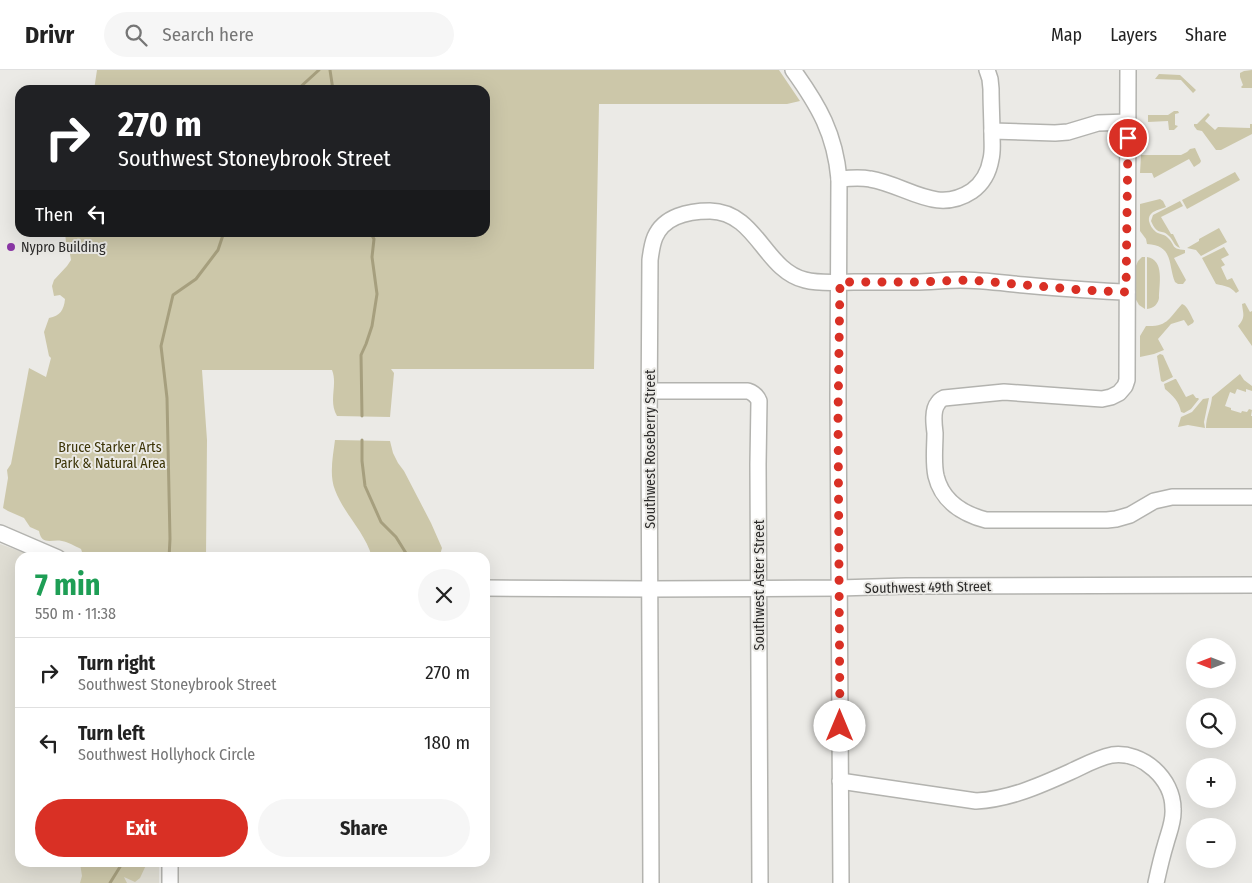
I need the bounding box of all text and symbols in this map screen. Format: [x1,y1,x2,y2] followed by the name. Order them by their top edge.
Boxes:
[104,12,454,57] search box
[25,21,74,49] text: Drivr
[122,21,150,49] icon: search
[162,23,254,46] text: Search here
[1051,24,1082,46] text: Map
[1110,24,1157,46] text: Layers
[1185,24,1227,46] text: Share
[118,103,202,145] text: 270 m
[35,105,100,170] icon: right
[1107,117,1149,159] pin
[1114,124,1142,152] icon: arrive
[118,145,391,172] text: Southwest Stoneybrook Street
[83,200,111,228] icon: left
[35,203,73,226] text: Then
[21,239,106,256] place label: Nypro Building
[5,241,17,253] marker: Nypro Building
[642,369,659,529] street label: Southwest Roseberry Street
[54,439,166,472] park label: Bruce Starker Arts Park & Natural Area
[751,519,768,650] street label: Southwest Aster Street
[35,567,100,603] text: 7 min
[418,569,470,621] button: close
[865,578,992,597] street label: Southwest 49th Street
[35,604,116,623] text: 550 m · 11:38
[1186,638,1236,688] north arrow
[1186,638,1236,868] map controls
[78,652,155,675] text: Turn right
[35,659,63,687] icon: right
[425,661,470,684] text: 270 m
[78,675,276,694] text: Southwest Stoneybrook Street
[1186,698,1236,748] button: search
[813,699,865,751] position arrow
[78,722,145,745] text: Turn left
[35,729,63,757] icon: left
[424,731,470,754] text: 180 m
[78,745,255,764] text: Southwest Hollyhock Circle
[1186,758,1236,808] button: +
[35,799,248,857] button: Exit
[258,799,470,857] button: Share
[1186,818,1236,868] button: −

